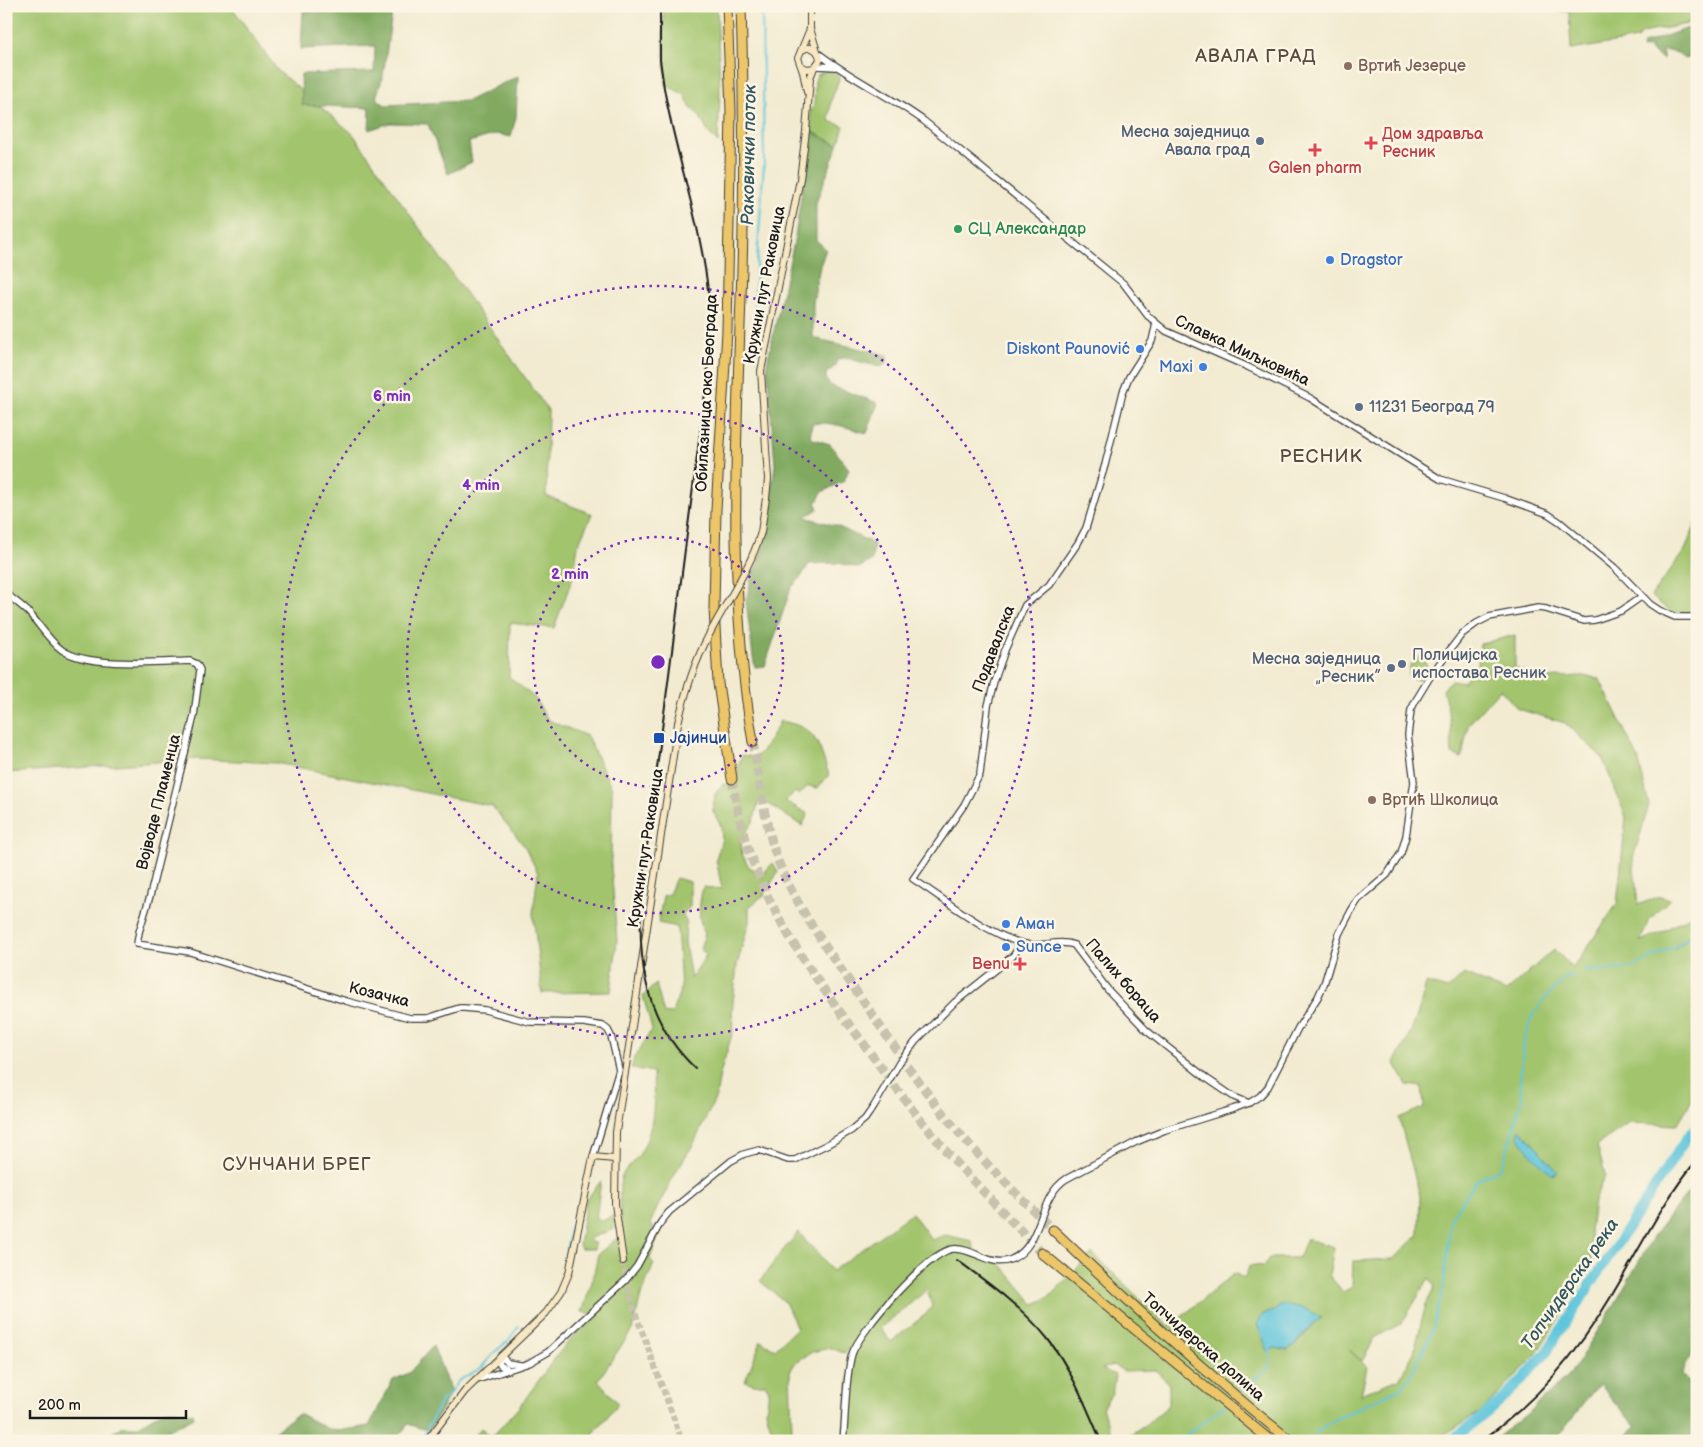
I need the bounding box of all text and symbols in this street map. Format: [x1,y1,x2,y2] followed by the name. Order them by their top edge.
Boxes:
[1194,45,1317,68] district label: АВАЛА ГРАД
[1358,57,1466,76] place label: Вртић Језерце
[1342,60,1354,72] marker: Вртић Језерце
[737,84,761,226] water label: Раковички поток
[1121,123,1251,160] place label: Месна заједница Авала град
[1382,125,1484,162] place label: Дом здравља Ресник
[1254,135,1266,147] marker: Месна заједница Авала град
[1364,136,1378,150] marker: Дом здравља Ресник
[1309,144,1321,156] marker: Galen pharm
[1268,159,1362,178] place label: Galen pharm
[740,204,790,366] street label: Кружни пут Раковица
[968,220,1086,239] place label: СЦ Александар
[952,223,964,235] marker: СЦ Александар
[1340,251,1403,270] place label: Dragstor
[1324,254,1336,266] marker: Dragstor
[692,293,722,492] street label: Обилазница око Београда
[1172,311,1313,391] street label: Славка Миљковића
[1006,340,1130,359] place label: Diskont Paunović
[1134,343,1146,355] marker: Diskont Paunović
[1159,358,1193,377] place label: Maxi
[1197,361,1209,373] marker: Maxi
[373,387,411,406] text: 6 min
[1369,398,1495,417] place label: 11231 Београд 79
[1353,401,1365,413] marker: 11231 Београд 79
[1279,445,1363,468] district label: РЕСНИК
[462,476,500,495] text: 4 min
[551,565,589,584] text: 2 min
[969,602,1019,695] street label: Подавалска
[1412,646,1547,683] place label: Полицијска испостава Ресник
[1252,650,1382,687] place label: Месна заједница „Ресник”
[649,653,667,671] centre of rings
[1396,658,1408,670] marker: Полицијска испостава Ресник
[1385,662,1397,674] marker: Месна заједница „Ресник”
[670,729,727,748] place label: Јајинци
[652,731,666,745] marker: Јајинци
[133,732,185,872] street label: Војводе Пламенца
[624,767,668,929] street label: Кружни пут Раковица
[1382,791,1499,810] place label: Вртић Школица
[1366,794,1378,806] marker: Вртић Школица
[1015,915,1055,934] place label: Аман
[1000,918,1012,930] marker: Аман
[1081,935,1165,1027] street label: Палих бораца
[1016,938,1062,957] place label: Sunce
[1000,941,1012,953] marker: Sunce
[972,955,1010,974] place label: Benu
[1014,958,1026,970] marker: Benu
[347,978,412,1012] street label: Козачка
[222,1154,372,1175] district label: СУНЧАНИ БРЕГ
[1517,1214,1623,1354] water label: Топчидерска река
[1138,1289,1269,1406] street label: Топчидерска долина
[30,1387,186,1419] scale bar
[38,1396,81,1415] text: 200 m

